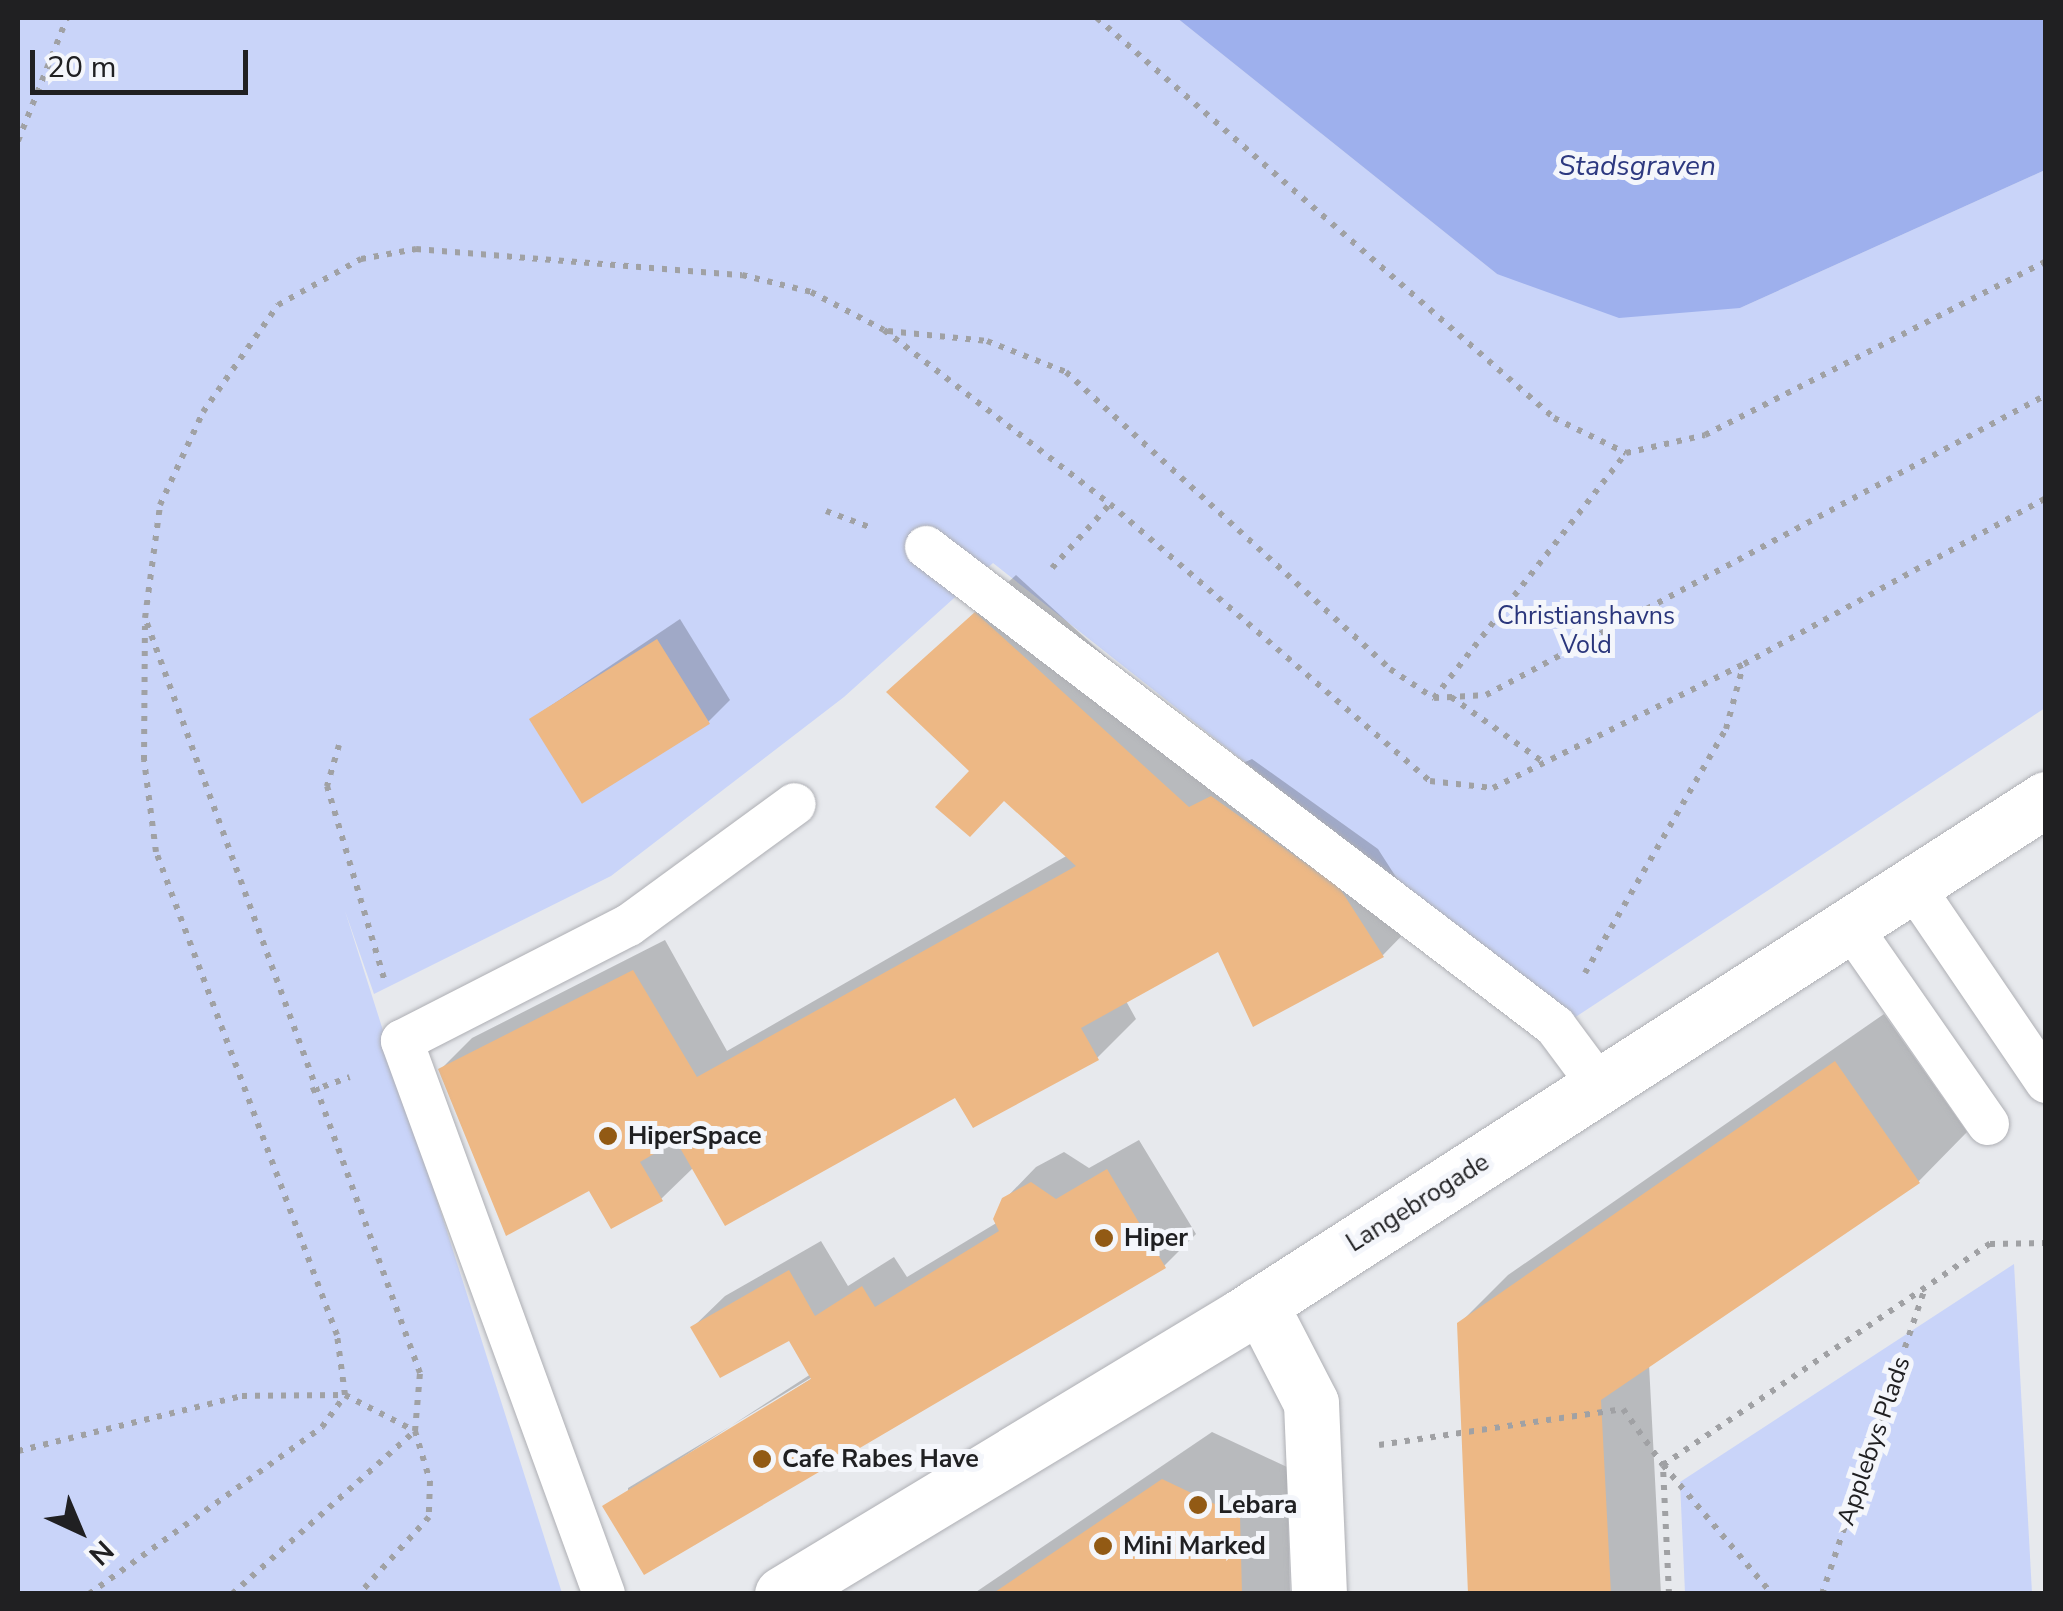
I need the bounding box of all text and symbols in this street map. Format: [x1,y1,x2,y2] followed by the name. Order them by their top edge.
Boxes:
[35,30,252,92] scale bar
[47,47,116,88] text: 20 m
[1558,149,1716,183] water label: Stadsgraven
[1497,602,1675,661] park label: Christianshavns Vold
[628,1121,762,1151] place label: HiperSpace
[597,1125,619,1147] marker: HiperSpace
[1341,1147,1495,1259] street label: Langebrogade
[1124,1223,1188,1253] place label: Hiper
[1093,1227,1115,1249] marker: Hiper
[1831,1353,1917,1529] street label: Applebys Plads
[782,1444,979,1474] place label: Cafe Rabes Have
[751,1448,773,1470] marker: Cafe Rabes Have
[30,1481,130,1581] north arrow
[1218,1490,1297,1520] place label: Lebara
[1187,1494,1209,1516] marker: Lebara
[1123,1531,1266,1561] place label: Mini Marked
[80,1532,122,1574] text: N
[1092,1535,1114,1557] marker: Mini Marked

